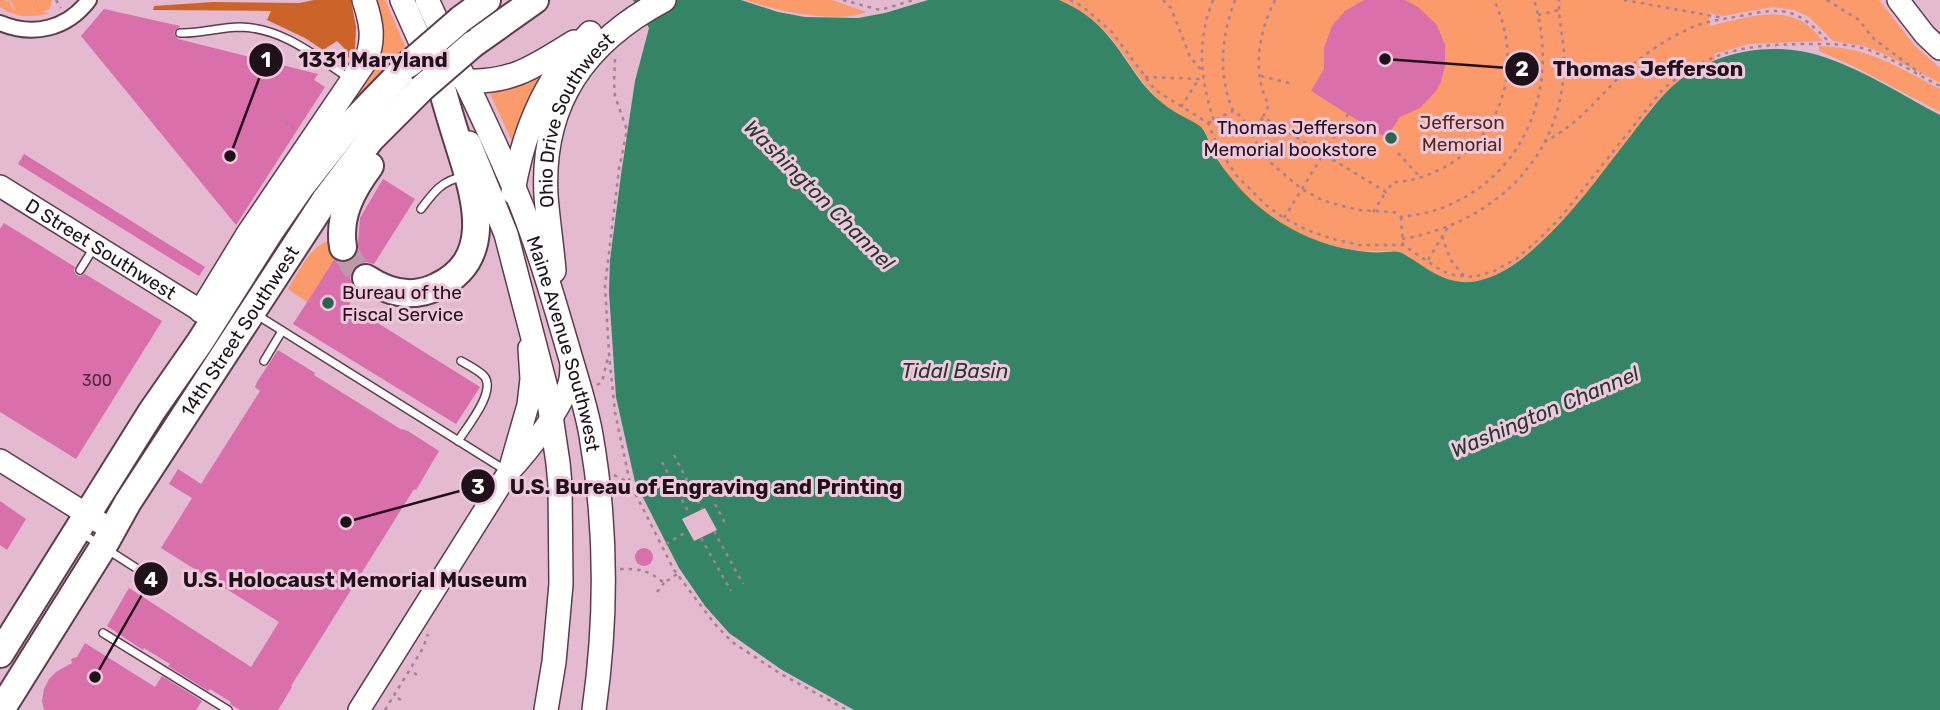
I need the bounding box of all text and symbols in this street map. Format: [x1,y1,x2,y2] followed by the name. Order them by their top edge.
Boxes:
[535,28,619,209] street label: Ohio Drive Southwest
[249,39,461,81] callout: 1331 Maryland
[261,47,271,72] text: 1
[298,47,448,72] text: 1331 Maryland
[1504,48,1758,90] callout: Thomas Jefferson
[1515,56,1529,81] text: 2
[1553,56,1743,81] text: Thomas Jefferson
[1419,111,1505,156] park label: Jefferson Memorial
[739,114,900,276] water label: Washington Channel
[1203,116,1377,161] place label: Thomas Jefferson Memorial bookstore
[1383,130,1399,146] marker: Thomas Jefferson Memorial bookstore
[21,194,181,305] street label: D Street Southwest
[522,233,605,454] street label: Maine Avenue Southwest
[176,241,304,421] street label: 14th Street Southwest
[342,281,464,326] place label: Bureau of the Fiscal Service
[320,295,336,311] marker: Bureau of the Fiscal Service
[902,358,1008,383] water label: Tidal Basin
[1447,360,1644,463] water label: Washington Channel
[82,371,112,390] house number: 300
[460,465,916,507] callout: U.S. Bureau of Engraving and Printing
[471,474,485,499] text: 3
[510,474,902,499] text: U.S. Bureau of Engraving and Printing
[134,558,541,600] callout: U.S. Holocaust Memorial Museum
[144,567,158,592] text: 4
[183,567,527,592] text: U.S. Holocaust Memorial Museum

